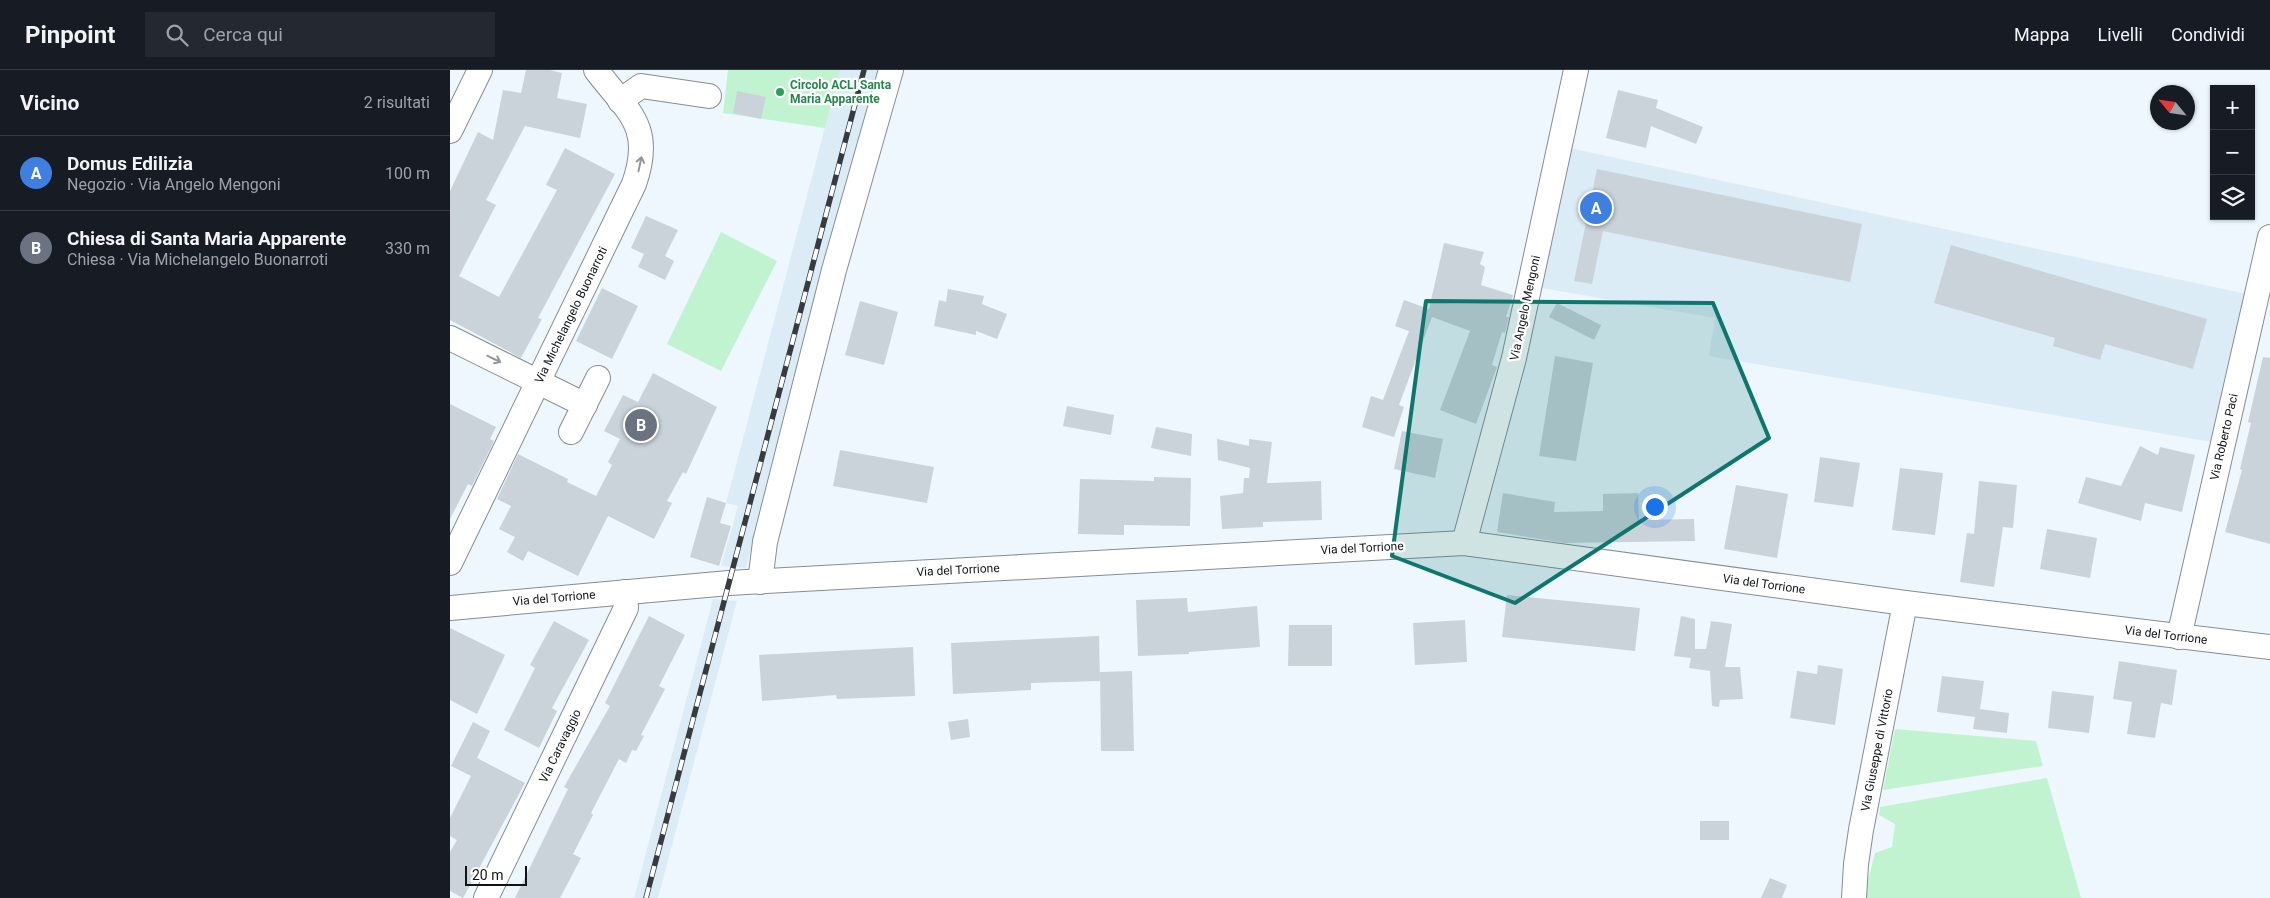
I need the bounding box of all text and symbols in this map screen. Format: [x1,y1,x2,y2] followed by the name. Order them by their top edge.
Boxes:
[145,12,495,57] search box
[25,21,115,49] text: Pinpoint
[163,21,191,49] icon: search
[203,23,283,46] text: Cerca qui
[2014,24,2070,45] text: Mappa
[2098,24,2143,45] text: Livelli
[2171,24,2245,45] text: Condividi
[790,78,892,106] place label: Circolo ACLI Santa Maria Apparente
[2150,85,2195,130] north arrow
[2210,85,2255,220] map controls
[2210,85,2255,130] button: +
[774,86,786,98] marker: Circolo ACLI Santa Maria Apparente
[20,91,79,115] text: Vicino
[364,93,430,112] text: 2 risultati
[2210,130,2255,175] button: −
[67,152,193,175] text: Domus Edilizia
[636,156,645,172] one-way arrow
[31,164,41,183] text: A
[385,164,430,183] text: 100 m
[67,175,281,194] text: Negozio · Via Angelo Mengoni
[2210,175,2255,220] button: layers
[1580,189,1612,227] pin: A
[67,227,346,250] text: Chiesa di Santa Maria Apparente
[31,239,41,258] text: B
[385,239,430,258] text: 330 m
[532,244,610,386] street label: Via Michelangelo Buonarroti
[67,250,328,269] text: Chiesa · Via Michelangelo Buonarroti
[1507,254,1543,362] street label: Via Angelo Mengoni
[486,355,501,365] one-way arrow
[2207,392,2241,482] street label: Via Roberto Paci
[625,406,657,444] pin: B
[1642,494,1668,520] your location
[1320,539,1404,557] street label: Via del Torrione
[916,561,1000,579] street label: Via del Torrione
[1722,571,1806,597] street label: Via del Torrione
[512,587,596,609] street label: Via del Torrione
[2124,623,2208,647] street label: Via del Torrione
[1858,687,1896,813] street label: Via Giuseppe di Vittorio
[536,707,584,785] street label: Via Caravaggio
[465,863,528,886] scale bar
[472,867,504,883] text: 20 m

